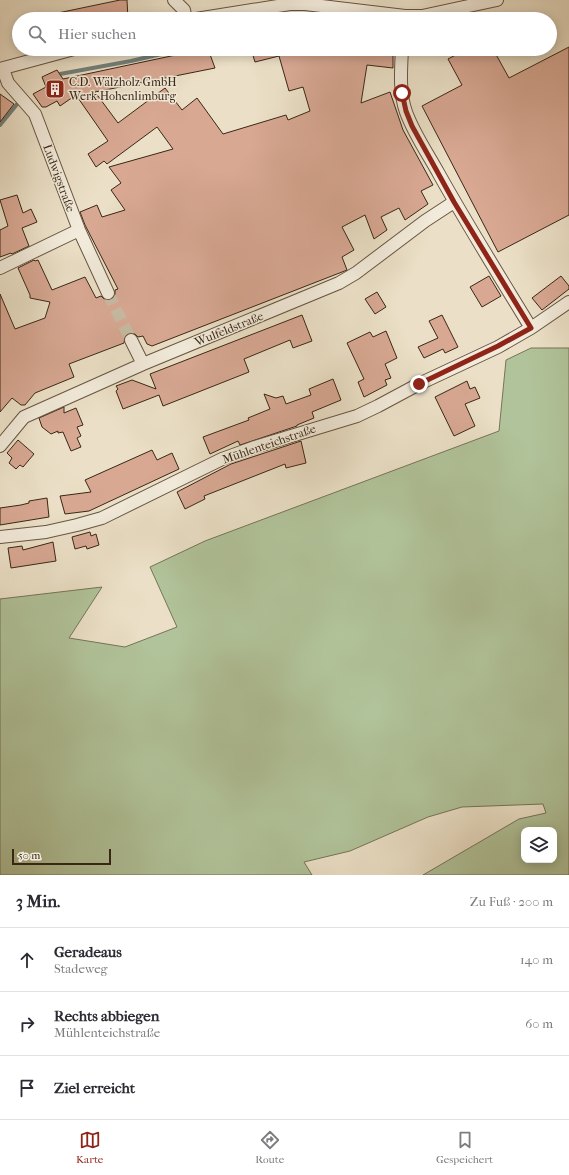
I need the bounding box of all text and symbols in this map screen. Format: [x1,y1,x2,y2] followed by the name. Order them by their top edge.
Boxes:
[12,12,557,56] search box
[26,23,48,45] icon: search
[58,25,136,43] text: Hier suchen
[68,75,177,103] place label: C.D. Wälzholz GmbH Werk Hohenlimburg
[44,78,66,100] building icon: C.D. Wälzholz GmbH Werk Hohenlimburg
[393,84,411,102] route start
[40,142,78,214] street label: Ludwigstraße
[192,309,265,350] street label: Wulfeldstraße
[410,375,428,393] route end
[220,421,318,467] street label: Mühlenteichstraße
[521,827,557,863] map controls
[521,827,557,863] button: layers
[12,847,111,866] scale bar
[18,849,40,862] text: 50 m
[16,891,60,911] text: 3 Min.
[470,894,553,909] text: Zu Fuß · 200 m
[54,943,122,961] text: Geradeaus
[16,949,38,971] icon: ahead
[520,952,553,967] text: 140 m
[54,961,108,976] text: Stadeweg
[54,1007,159,1025] text: Rechts abbiegen
[16,1013,38,1035] icon: right
[525,1016,553,1031] text: 60 m
[54,1025,160,1040] text: Mühlenteichstraße
[16,1077,38,1099] icon: arrive
[54,1079,135,1097] text: Ziel erreicht
[76,1129,103,1166] tab: Karte
[255,1129,284,1166] tab: Route
[436,1129,493,1166] tab: Gespeichert

